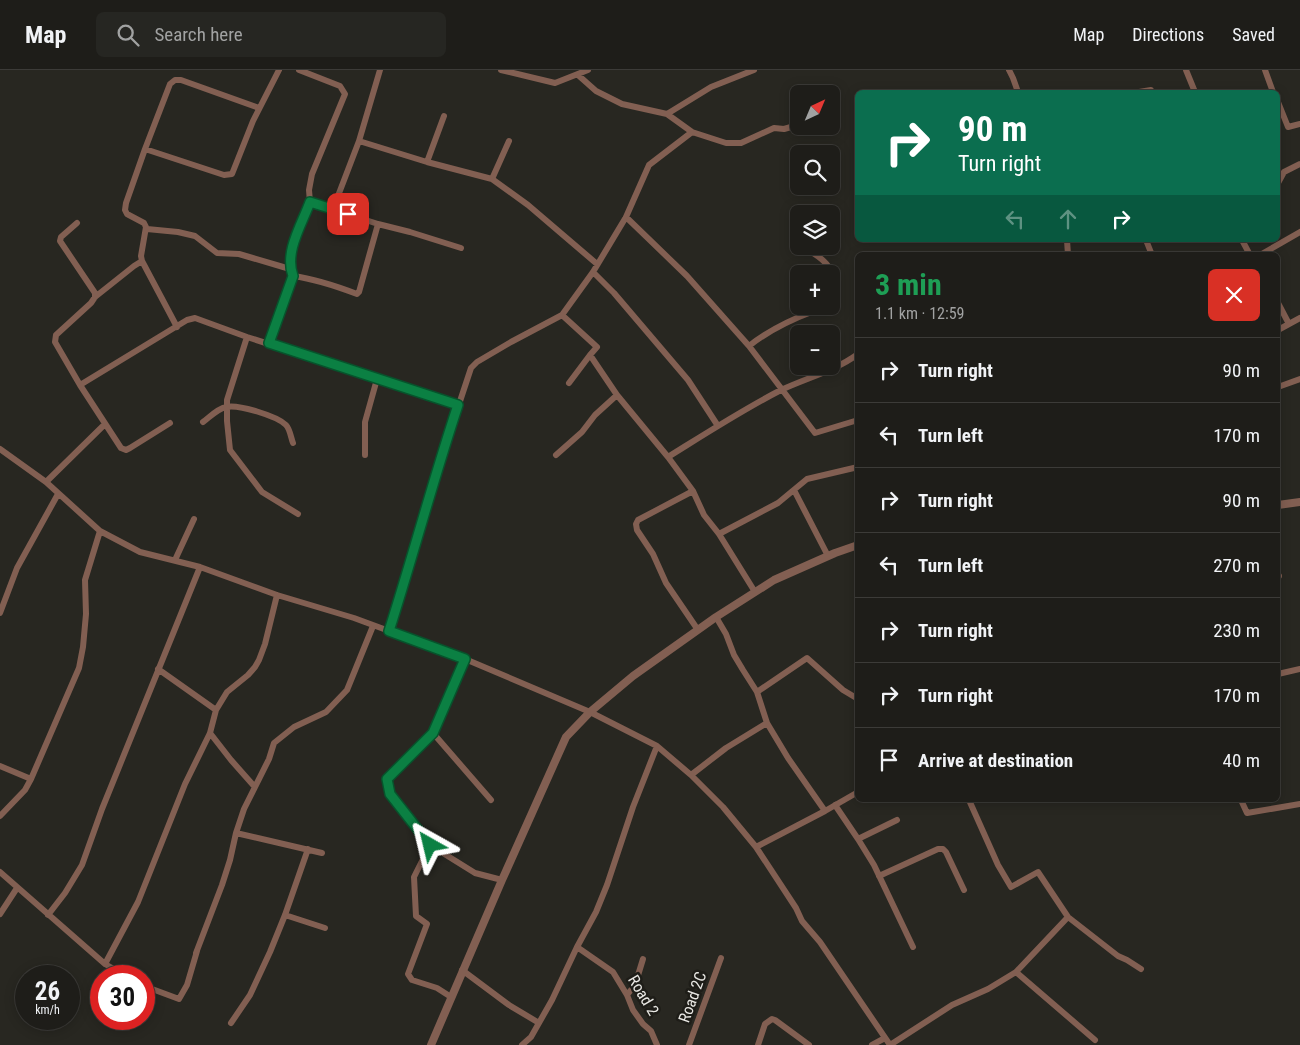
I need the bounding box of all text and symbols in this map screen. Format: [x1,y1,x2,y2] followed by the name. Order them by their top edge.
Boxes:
[96,12,446,57] search box
[25,21,66,49] text: Map
[114,21,142,49] icon: search
[154,23,243,46] text: Search here
[1073,24,1104,45] text: Map
[1132,24,1204,45] text: Directions
[1232,24,1275,45] text: Saved
[790,85,840,135] north arrow
[790,85,840,375] map controls
[958,109,1027,150] text: 90 m
[875,110,940,175] icon: right
[790,145,840,195] button: search
[958,151,1041,176] text: Turn right
[327,193,369,235] pin
[334,200,362,228] icon: arrive
[790,205,840,255] button: layers
[1001,205,1029,233] icon: left
[1054,205,1082,233] icon: ahead
[1107,205,1135,233] icon: right
[790,265,840,315] button: +
[875,267,942,302] text: 3 min
[1208,269,1260,321] button: close
[875,304,965,323] text: 1.1 km · 12:59
[790,325,840,375] button: −
[875,356,903,384] icon: right
[918,359,993,382] text: Turn right
[1223,359,1260,382] text: 90 m
[875,421,903,449] icon: left
[918,424,983,447] text: Turn left
[1213,424,1260,447] text: 170 m
[875,486,903,514] icon: right
[918,489,993,512] text: Turn right
[1223,489,1260,512] text: 90 m
[875,551,903,579] icon: left
[918,554,983,577] text: Turn left
[1213,554,1260,577] text: 270 m
[875,616,903,644] icon: right
[918,619,993,642] text: Turn right
[1213,619,1260,642] text: 230 m
[875,681,903,709] icon: right
[918,684,993,707] text: Turn right
[1213,684,1260,707] text: 170 m
[875,746,903,774] icon: arrive
[918,749,1073,772] text: Arrive at destination
[1223,749,1260,772] text: 40 m
[403,818,455,870] position arrow
[90,965,155,1030] speed limit sign: 30
[675,969,710,1025] street label: Road 2C
[624,972,663,1019] street label: Road 2
[35,977,60,1006] text: 26
[35,1003,60,1017] text: km/h

